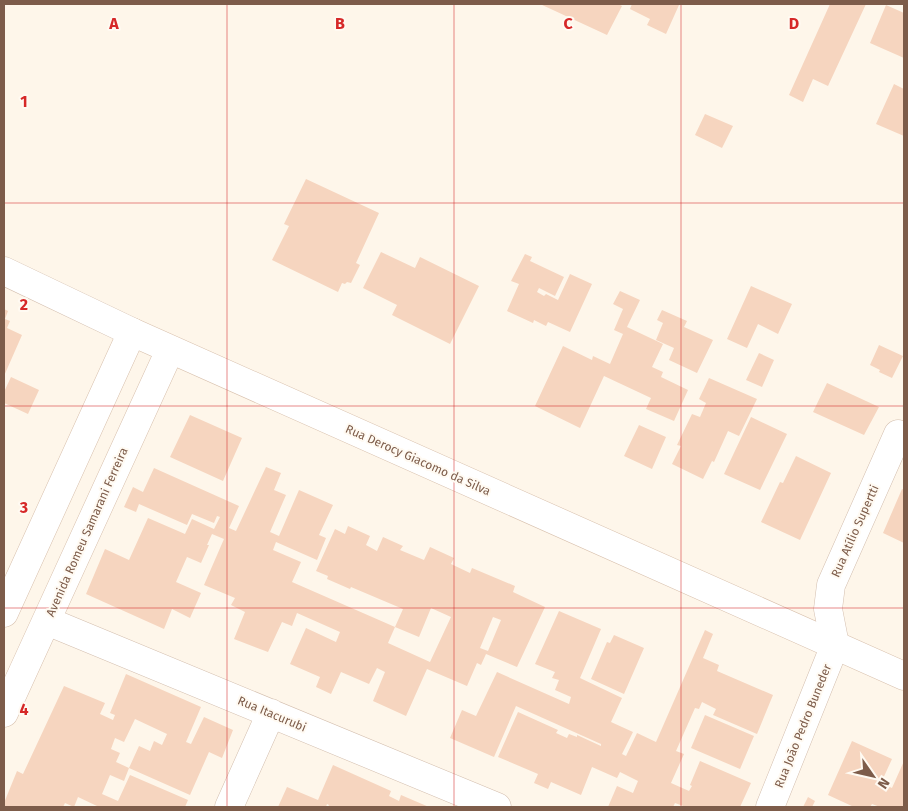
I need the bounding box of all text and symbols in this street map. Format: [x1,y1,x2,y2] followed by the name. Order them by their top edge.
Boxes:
[108,14,119,33] text: A
[335,14,345,33] text: B
[563,14,573,33] text: C
[789,14,799,33] text: D
[20,92,28,111] text: 1
[20,295,28,314] text: 2
[343,422,493,498] street label: Rua Derocy Giacomo da Silva
[43,445,131,619] street label: Avenida Romeu Samarani Ferreira
[828,483,882,579] street label: Rua Atílio Supertti
[19,498,28,517] text: 3
[772,662,834,790] street label: Rua João Pedro Buneder
[236,693,308,735] street label: Rua Itacurubi
[19,700,29,719] text: 4
[848,751,898,801] north arrow
[874,774,893,792] text: N

